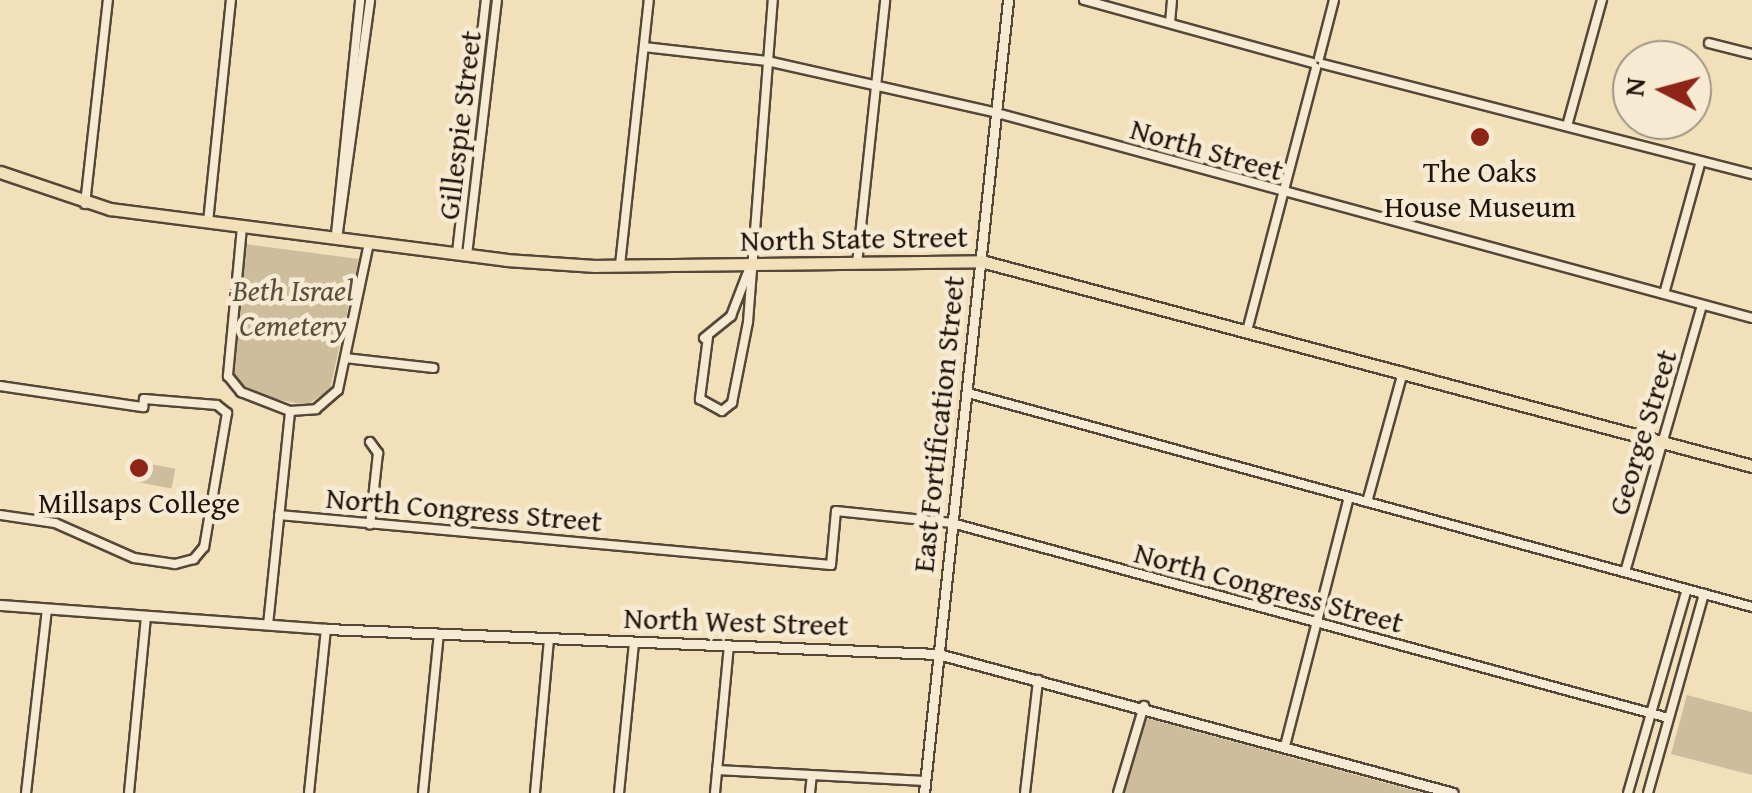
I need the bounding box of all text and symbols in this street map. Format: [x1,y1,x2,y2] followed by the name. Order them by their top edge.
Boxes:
[430,28,488,222] street label: Gillespie Street
[1612,40,1712,140] north arrow
[1612,76,1655,98] text: N
[1126,110,1288,188] street label: North Street
[1469,126,1491,148] marker: The Oaks House Museum
[1384,153,1576,224] place label: The Oaks House Museum
[740,218,968,258] street label: North State Street
[232,272,354,342] park label: Beth Israel Cemetery
[905,274,971,574] street label: East Fortification Street
[1600,345,1684,519] street label: George Street
[128,457,150,479] marker: Millsaps College
[324,479,604,539] street label: North Congress Street
[38,484,240,520] place label: Millsaps College
[1131,534,1407,640] street label: North Congress Street
[623,599,849,643] street label: North West Street

